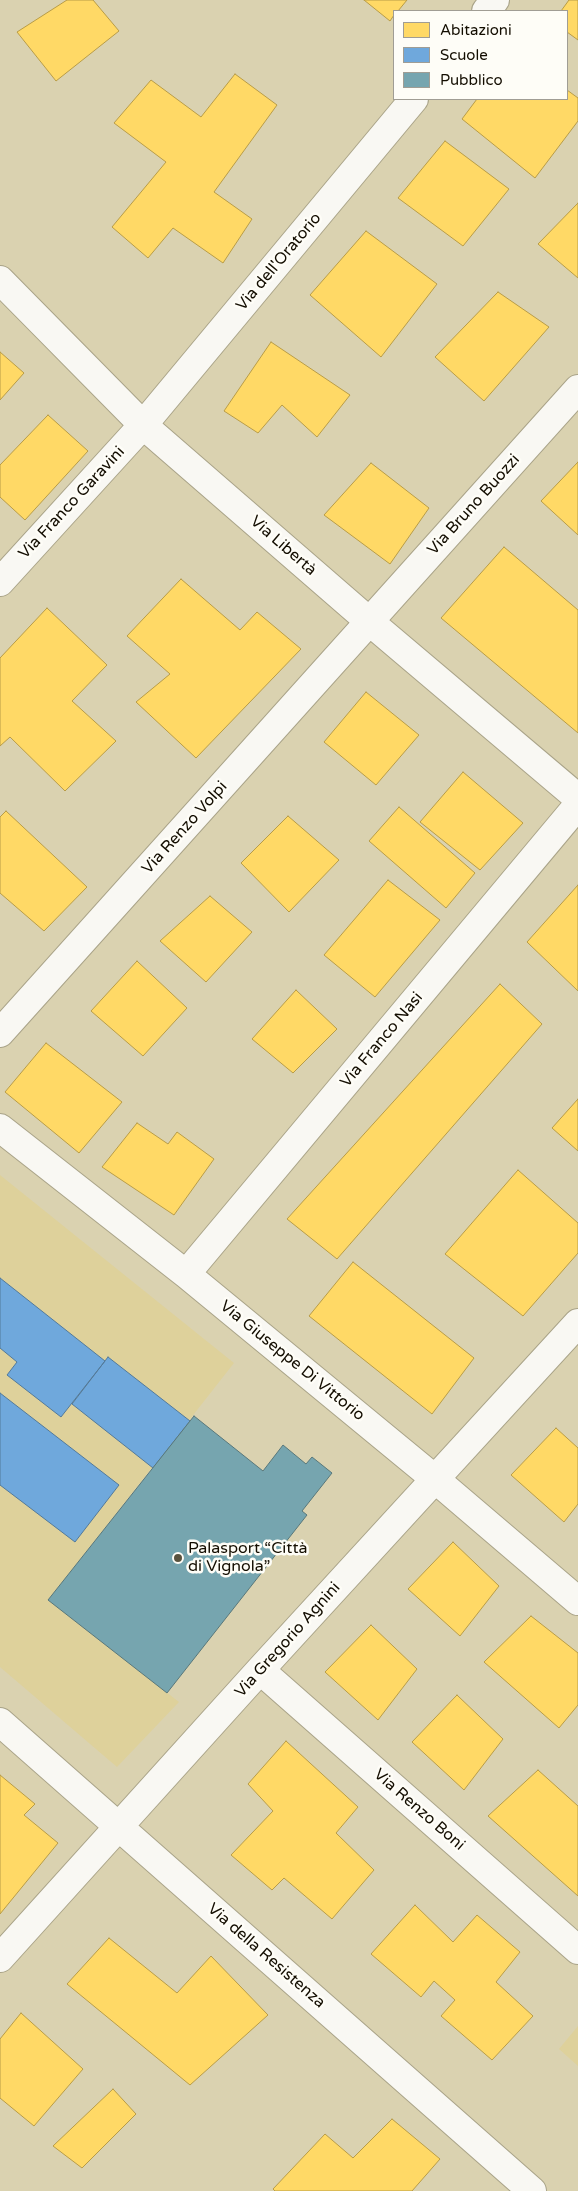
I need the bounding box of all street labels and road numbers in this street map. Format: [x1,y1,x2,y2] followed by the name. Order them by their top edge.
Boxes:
[232,209,326,315] street label: Via dell'Oratorio
[15,443,129,563] street label: Via Franco Garavini
[424,451,524,559] street label: Via Bruno Buozzi
[246,512,320,580] street label: Via Libertà
[138,778,232,878] street label: Via Renzo Volpi
[337,989,427,1091] street label: Via Franco Nasi
[216,1297,368,1425] street label: Via Giuseppe Di Vittorio
[231,1578,345,1702] street label: Via Gregorio Agnini
[369,1765,469,1855] street label: Via Renzo Boni
[203,1900,329,2012] street label: Via della Resistenza

